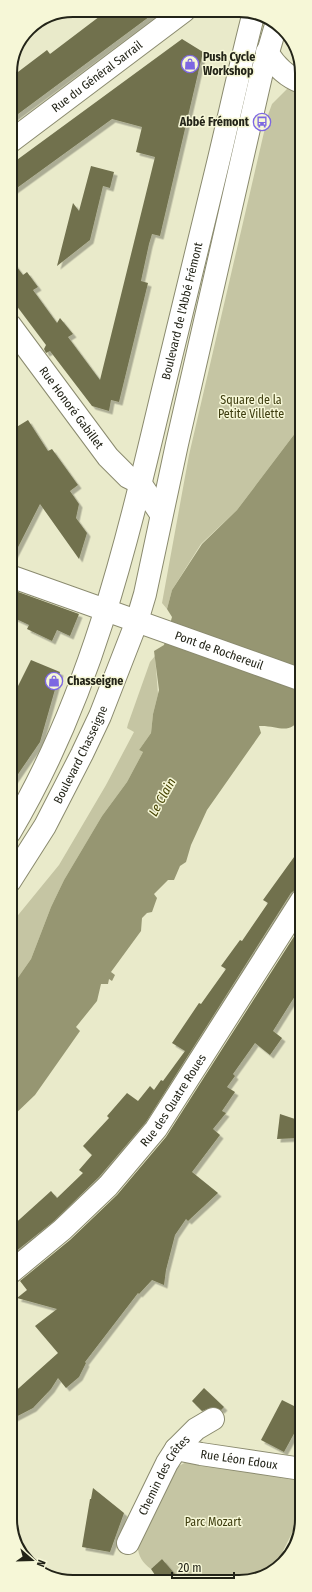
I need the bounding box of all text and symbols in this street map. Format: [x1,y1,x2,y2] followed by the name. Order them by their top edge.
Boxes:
[49,38,145,115] street label: Rue du Général Sarrail
[203,50,255,78] place label: Push Cycle Workshop
[180,54,200,74] shop icon: Push Cycle Workshop
[252,112,272,132] bus stop icon: Abbé Frémont
[179,115,250,129] place label: Abbé Frémont
[159,241,205,381] street label: Boulevard de l'Abbé Frémont
[36,364,107,452] street label: Rue Honoré Gabillet
[218,393,284,421] park label: Square de la Petite Villette
[173,628,265,673] street label: Pont de Rochereuil
[44,671,64,691] shop icon: Chasseigne
[67,674,123,688] place label: Chasseigne
[51,704,110,806] street label: Boulevard Chasseigne
[145,775,179,819] water label: Le Clain
[137,1051,209,1149] street label: Rue des Quatre Roues
[136,1432,193,1518] street label: Chemin des Crêtes
[200,1447,279,1472] street label: Rue Léon Edoux
[185,1515,241,1529] park label: Parc Mozart
[12,1540,52,1580] north arrow
[172,1554,234,1580] scale bar
[34,1558,48,1569] text: N
[178,1561,202,1575] text: 20 m

